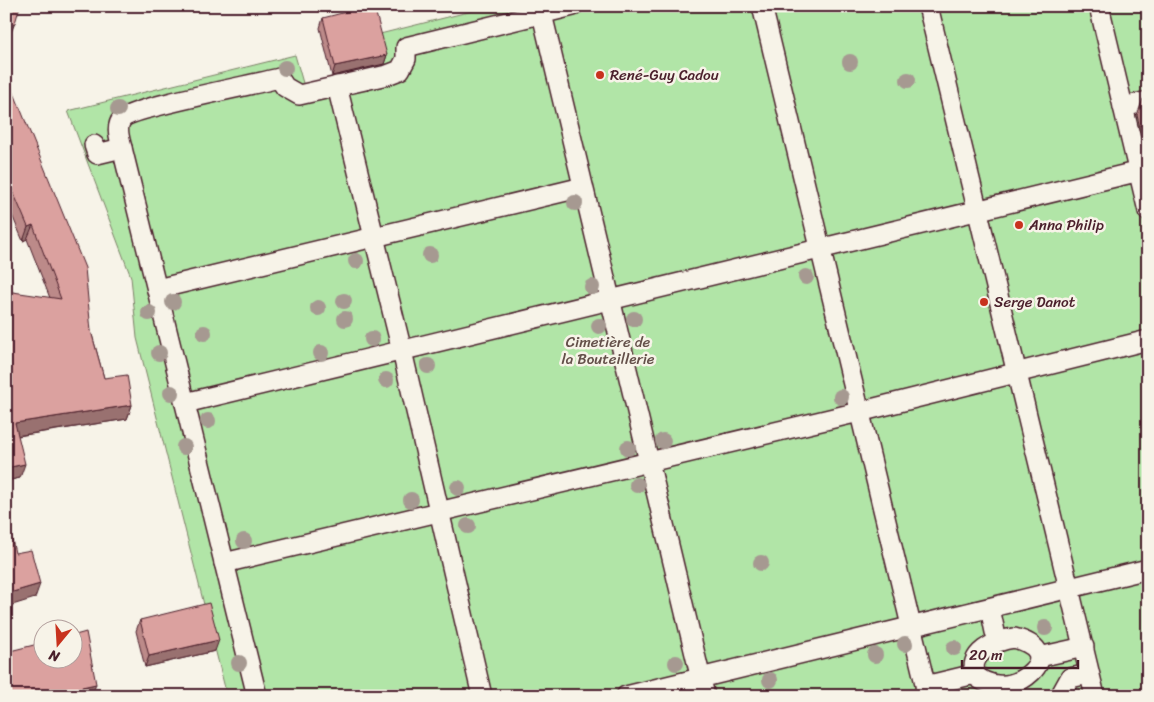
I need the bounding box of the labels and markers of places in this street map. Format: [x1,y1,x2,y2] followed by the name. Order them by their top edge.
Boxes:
[610,62,719,88] place label: René-Guy Cadou
[594,69,606,81] marker: René-Guy Cadou
[1028,212,1104,238] place label: Anna Philip
[1013,219,1025,231] marker: Anna Philip
[994,289,1076,315] place label: Serge Danot
[978,296,990,308] marker: Serge Danot

